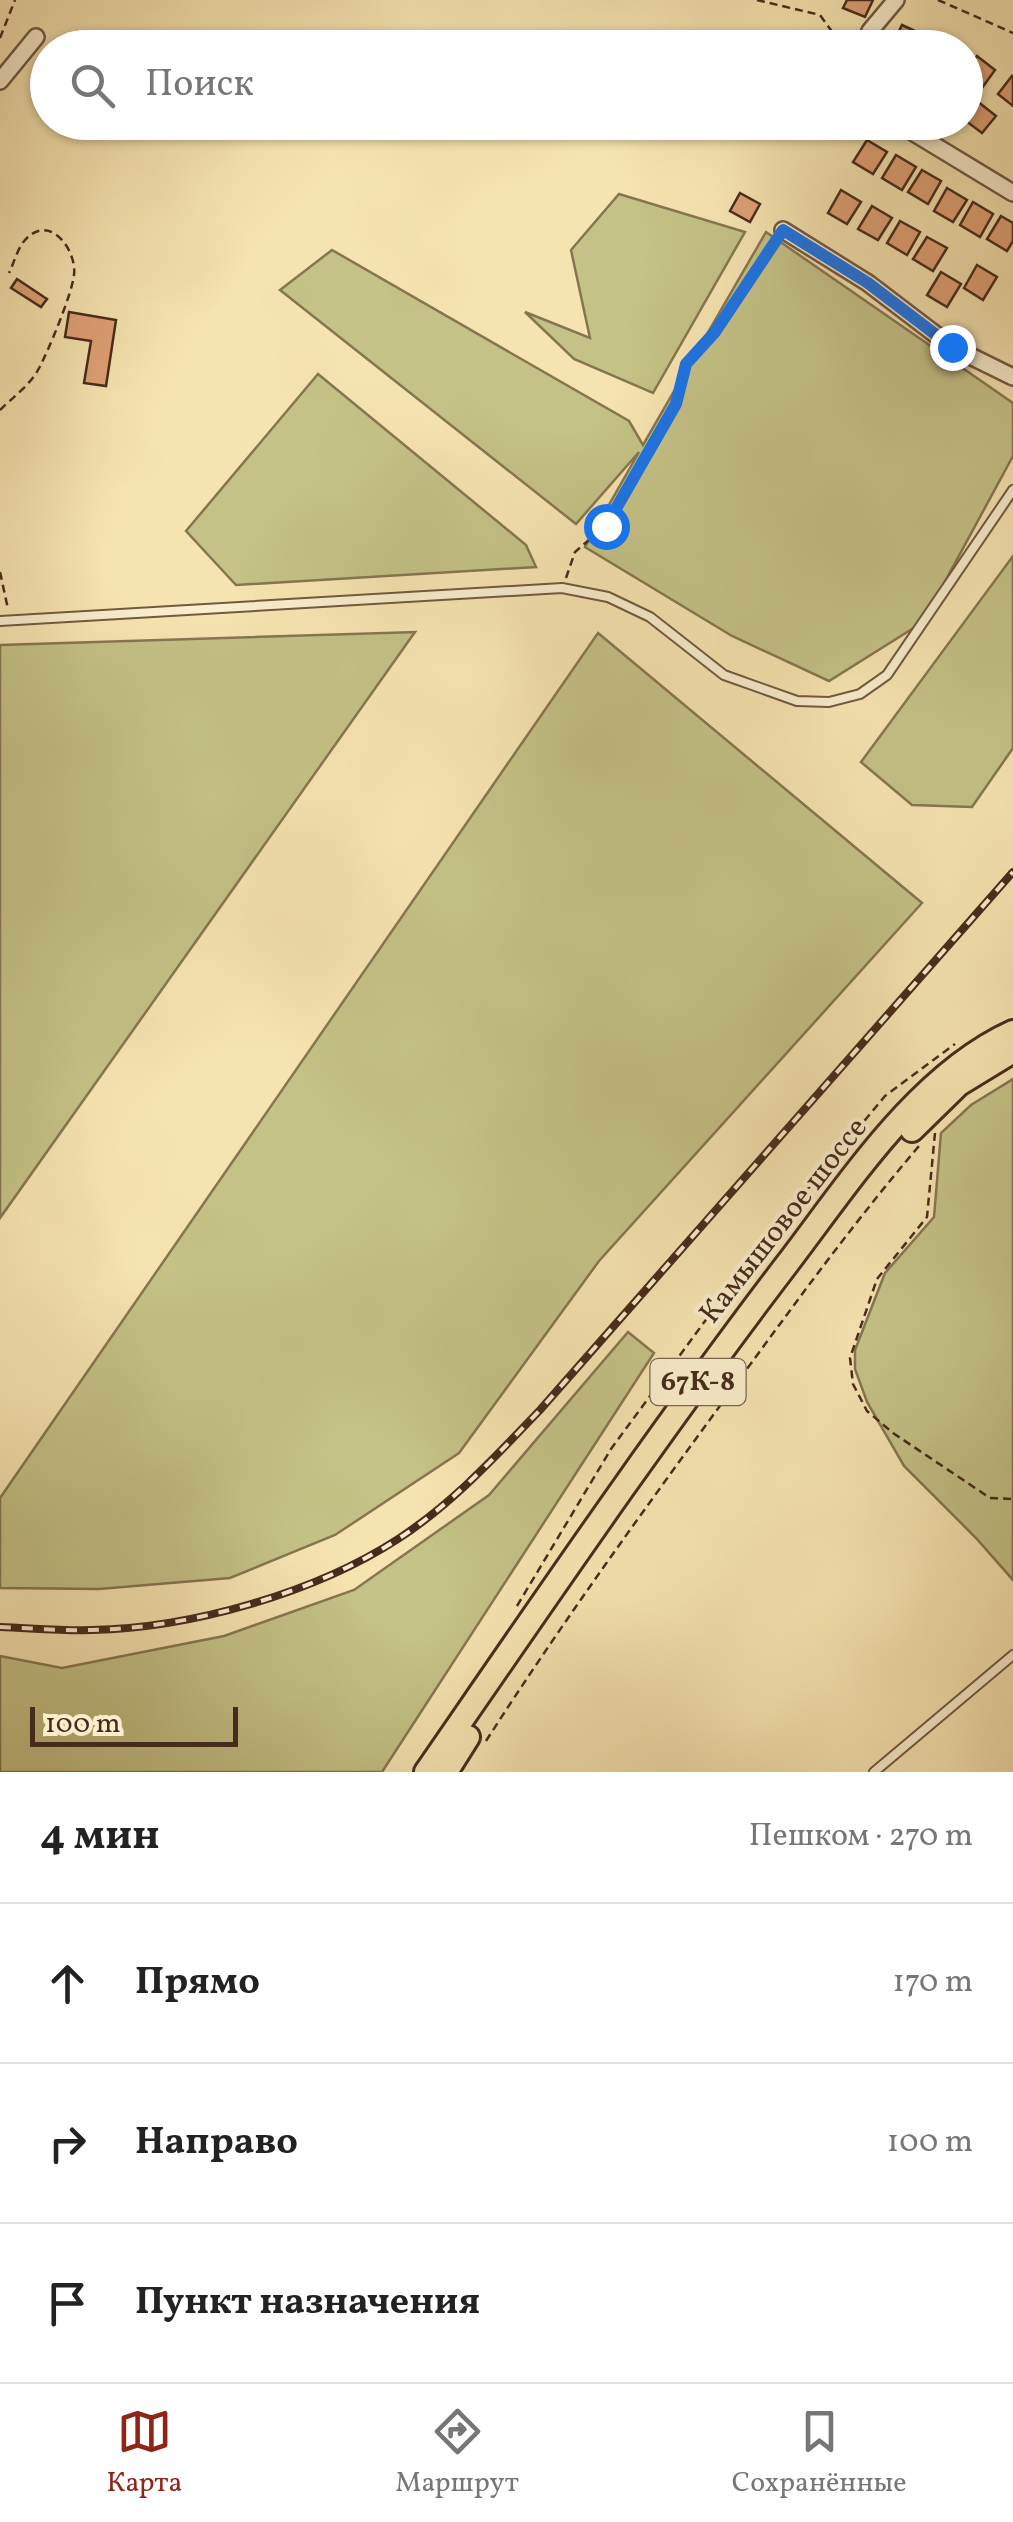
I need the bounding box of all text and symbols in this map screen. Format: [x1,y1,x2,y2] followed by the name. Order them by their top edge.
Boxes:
[30,30,983,140] search box
[65,58,120,113] icon: search
[145,59,254,112] text: Поиск
[930,325,976,371] route end
[584,504,630,550] route start
[690,1109,878,1333] street label: Камышовое шоссе
[650,1359,746,1405] road number: 67К-8
[30,1702,238,1746] scale bar
[45,1705,120,1744] text: 100 m
[40,1808,160,1867] text: 4 мин
[749,1815,973,1859] text: Пешком · 270 m
[40,1956,95,2011] icon: ahead
[135,1957,260,2010] text: Прямо
[892,1961,973,2005] text: 170 m
[40,2116,95,2171] icon: right
[135,2117,298,2170] text: Направо
[887,2121,973,2165] text: 100 m
[40,2276,95,2331] icon: arrive
[135,2277,480,2330] text: Пункт назначения
[106,2404,182,2503] tab: Карта
[395,2404,519,2503] tab: Маршрут
[732,2404,907,2503] tab: Сохранённые

